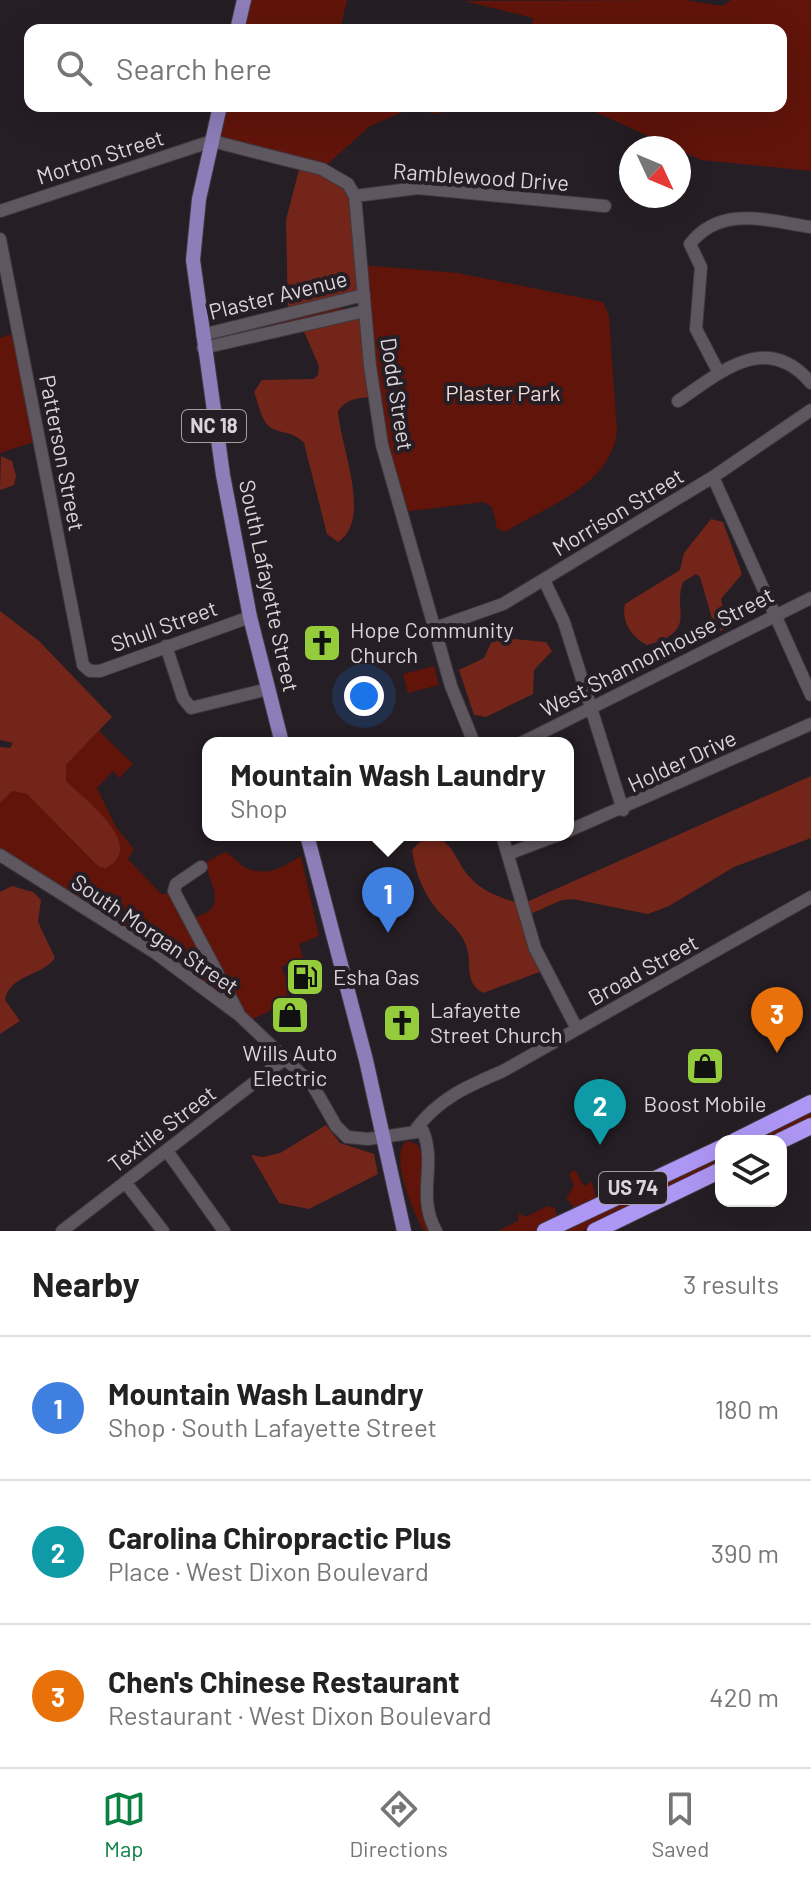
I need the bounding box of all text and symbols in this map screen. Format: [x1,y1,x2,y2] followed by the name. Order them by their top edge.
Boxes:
[24,24,787,112] search box
[52,46,96,90] icon: search
[116,50,272,86] text: Search here
[33,123,166,189] street label: Morton Street
[619,136,691,208] north arrow
[392,157,570,195] street label: Ramblewood Drive
[206,264,350,324] street label: Plaster Avenue
[376,335,420,452] street label: Dodd Street
[35,373,91,533] street label: Patterson Street
[446,379,560,405] park label: Plaster Park
[182,410,246,442] road number: NC 18
[547,462,688,560] street label: Morrison Street
[235,477,305,694] street label: South Lafayette Street
[536,581,778,721] street label: West Shannonhouse Street
[107,594,220,656] street label: Shull Street
[350,616,514,667] place label: Hope Community Church
[301,622,343,664] church icon: Hope Community Church
[344,676,384,716] your location
[623,724,740,797] street label: Holder Drive
[202,737,574,841] popup
[230,756,546,792] text: Mountain Wash Laundry
[230,792,288,823] text: Shop
[362,867,414,933] pin: 1
[67,868,244,999] street label: South Morgan Street
[583,928,702,1010] street label: Broad Street
[284,956,326,998] fuel station icon: Esha Gas
[333,963,420,989] place label: Esha Gas
[751,987,803,1053] pin: 3
[269,994,311,1036] shop icon: Wills Auto Electric
[430,996,563,1047] place label: Lafayette Street Church
[381,1002,423,1044] church icon: Lafayette Street Church
[243,1039,337,1090] place label: Wills Auto Electric
[684,1045,726,1087] shop icon: Boost Mobile
[103,1079,220,1177] street label: Textile Street
[574,1079,626,1145] pin: 2
[644,1090,766,1116] place label: Boost Mobile
[715,1135,787,1207] map controls
[715,1135,787,1207] button: layers
[599,1172,667,1204] road number: US 74
[32,1263,140,1304] text: Nearby
[683,1268,779,1299] text: 3 results
[108,1375,424,1411] text: Mountain Wash Laundry
[53,1393,63,1424] text: 1
[715,1393,779,1424] text: 180 m
[108,1411,437,1442] text: Shop · South Lafayette Street
[108,1519,451,1555] text: Carolina Chiropractic Plus
[51,1537,65,1568] text: 2
[711,1537,779,1568] text: 390 m
[108,1555,429,1586] text: Place · West Dixon Boulevard
[108,1663,460,1699] text: Chen's Chinese Restaurant
[51,1681,65,1712] text: 3
[709,1681,779,1712] text: 420 m
[108,1699,492,1730] text: Restaurant · West Dixon Boulevard
[102,1787,146,1861] tab: Map
[349,1787,448,1861] tab: Directions
[651,1787,709,1861] tab: Saved

